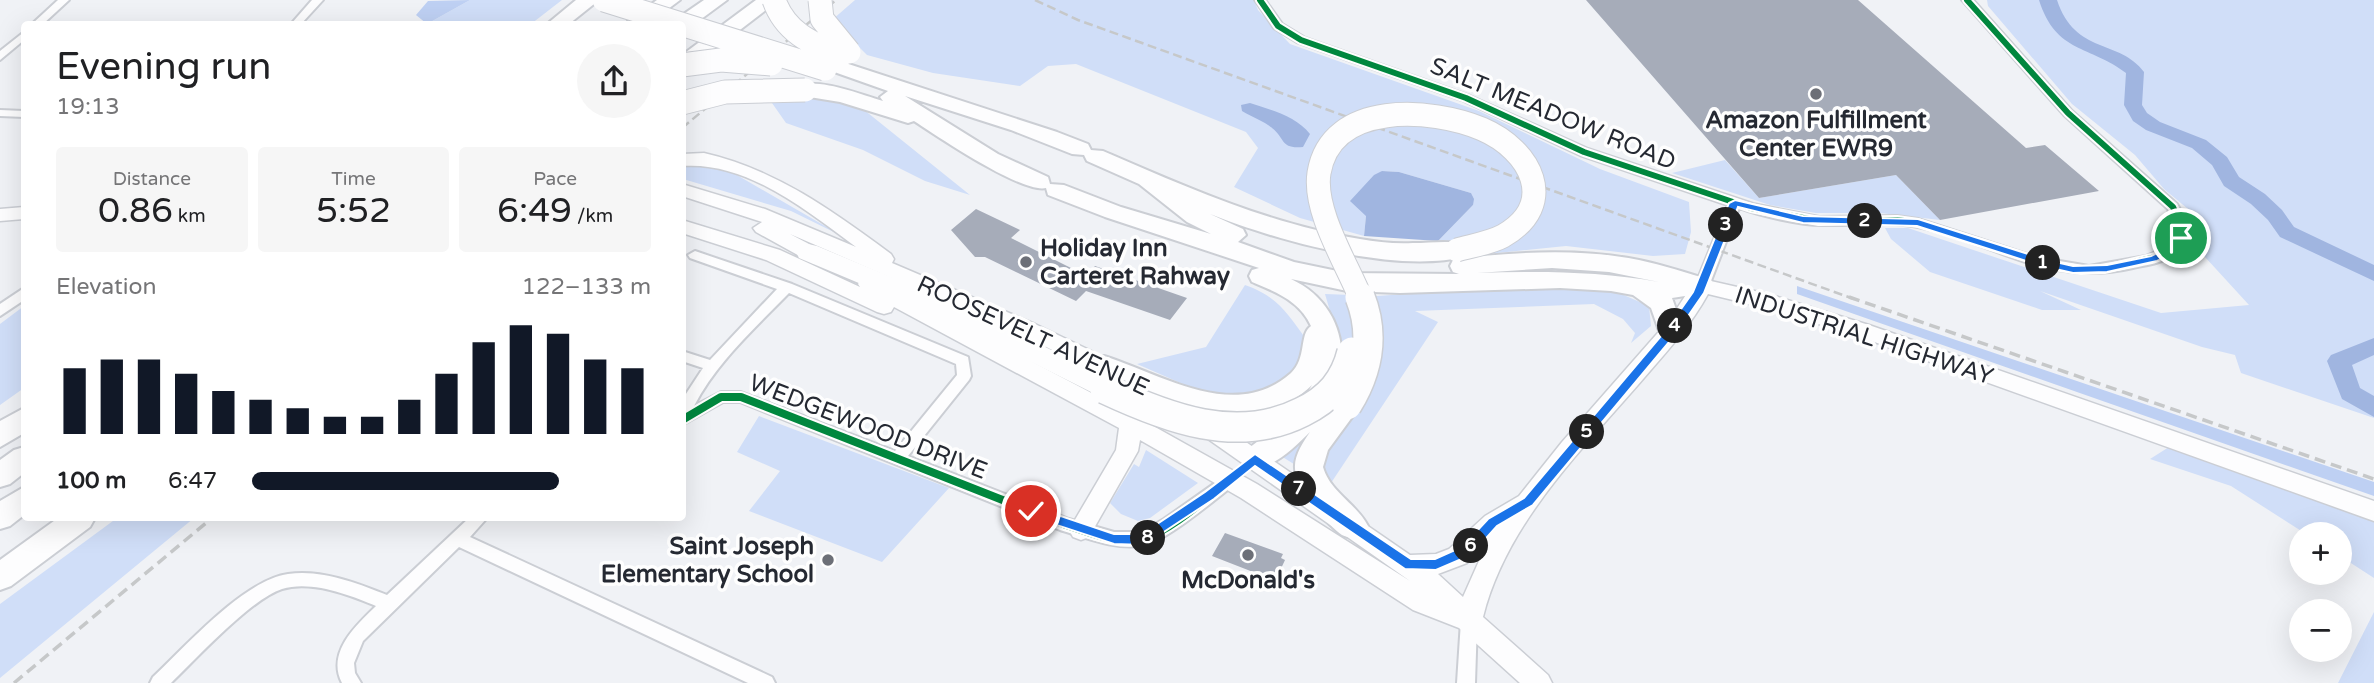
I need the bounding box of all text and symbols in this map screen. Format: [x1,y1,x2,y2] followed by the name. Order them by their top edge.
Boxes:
[56,44,271,90] text: Evening run
[577,44,651,118] button: share
[1426,51,1680,177] street label: SALT MEADOW ROAD
[1808,86,1824,102] marker: Amazon Fulfillment Center EWR9
[56,93,120,121] text: 19:13
[1705,106,1928,163] place label: Amazon Fulfillment Center EWR9
[113,168,191,190] text: Distance
[331,168,376,190] text: Time
[533,168,577,190] text: Pace
[98,190,173,232] text: 0.86
[316,190,391,232] text: 5:52
[497,190,572,232] text: 6:49
[1848,204,1882,238] pin: 2
[173,205,206,227] text: km
[572,205,613,227] text: /km
[1708,208,1744,243] pin: 3
[2151,208,2211,268] pin
[1859,209,1870,231] text: 2
[1720,213,1731,235] text: 3
[2162,219,2200,257] icon: arrive
[1040,234,1230,291] place label: Holiday Inn Carteret Rahway
[2025,246,2060,280] pin: 1
[2037,251,2048,273] text: 1
[1018,254,1034,270] marker: Holiday Inn Carteret Rahway
[912,269,1154,403] street label: ROOSEVELT AVENUE
[56,273,157,301] text: Elevation
[522,273,651,301] text: 122–133 m
[1731,280,1997,392] street label: INDUSTRIAL HIGHWAY
[1658,308,1692,344] pin: 4
[1669,314,1680,336] text: 4
[745,368,991,486] street label: WEDGEWOOD DRIVE
[1570,414,1604,450] pin: 5
[1581,420,1592,442] text: 5
[56,467,126,495] text: 100 m
[168,467,217,495] text: 6:47
[1282,472,1316,506] pin: 7
[1293,477,1304,499] text: 7
[1001,481,1061,541] pin
[1012,492,1050,530] icon: check
[1130,520,1166,556] pin: 8
[2289,522,2352,662] map controls
[2289,522,2352,585] button: +
[1142,526,1153,548] text: 8
[1454,528,1488,564] pin: 6
[601,532,814,589] place label: Saint Joseph Elementary School
[1465,534,1476,556] text: 6
[1240,547,1256,563] marker: McDonald's
[820,552,836,568] marker: Saint Joseph Elementary School
[1181,566,1315,595] place label: McDonald's
[2289,599,2352,662] button: −

